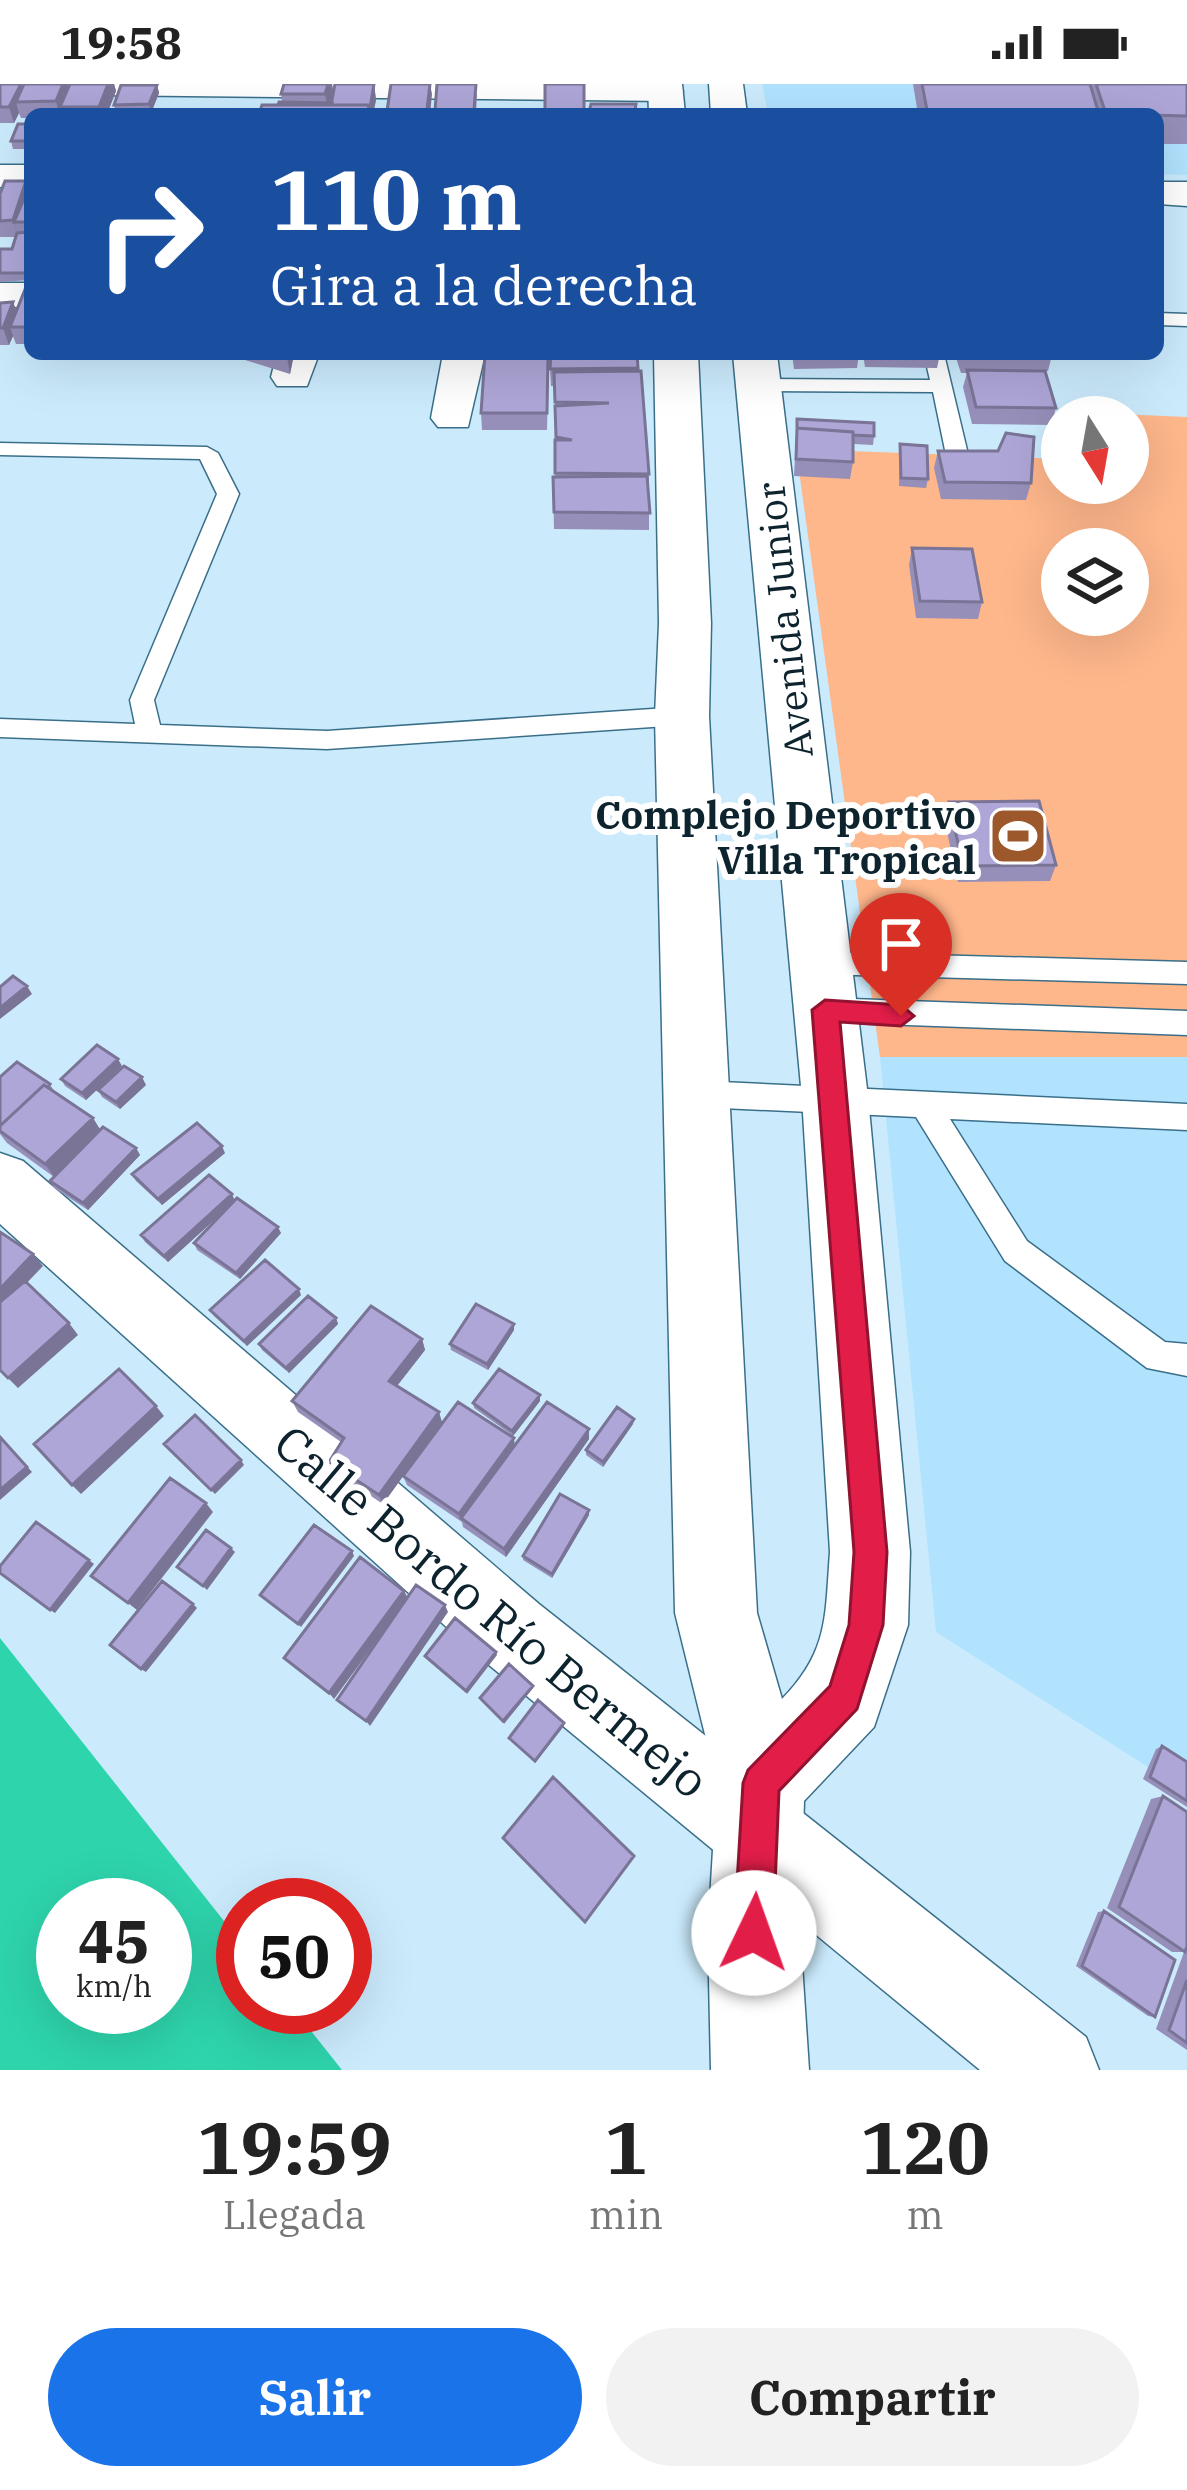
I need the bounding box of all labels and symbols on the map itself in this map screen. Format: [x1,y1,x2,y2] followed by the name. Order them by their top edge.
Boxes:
[1041,396,1149,504] north arrow
[744,480,824,760] street label: Avenida Junior
[595,789,976,885] place label: Complejo Deportivo Villa Tropical
[987,805,1049,867] sports icon: Complejo Deportivo Villa Tropical
[850,893,952,1016] pin
[262,1411,722,1811] street label: Calle Bordo Río Bermejo
[691,1870,817,1996] position arrow
[216,1878,372,2034] speed limit sign: 50

